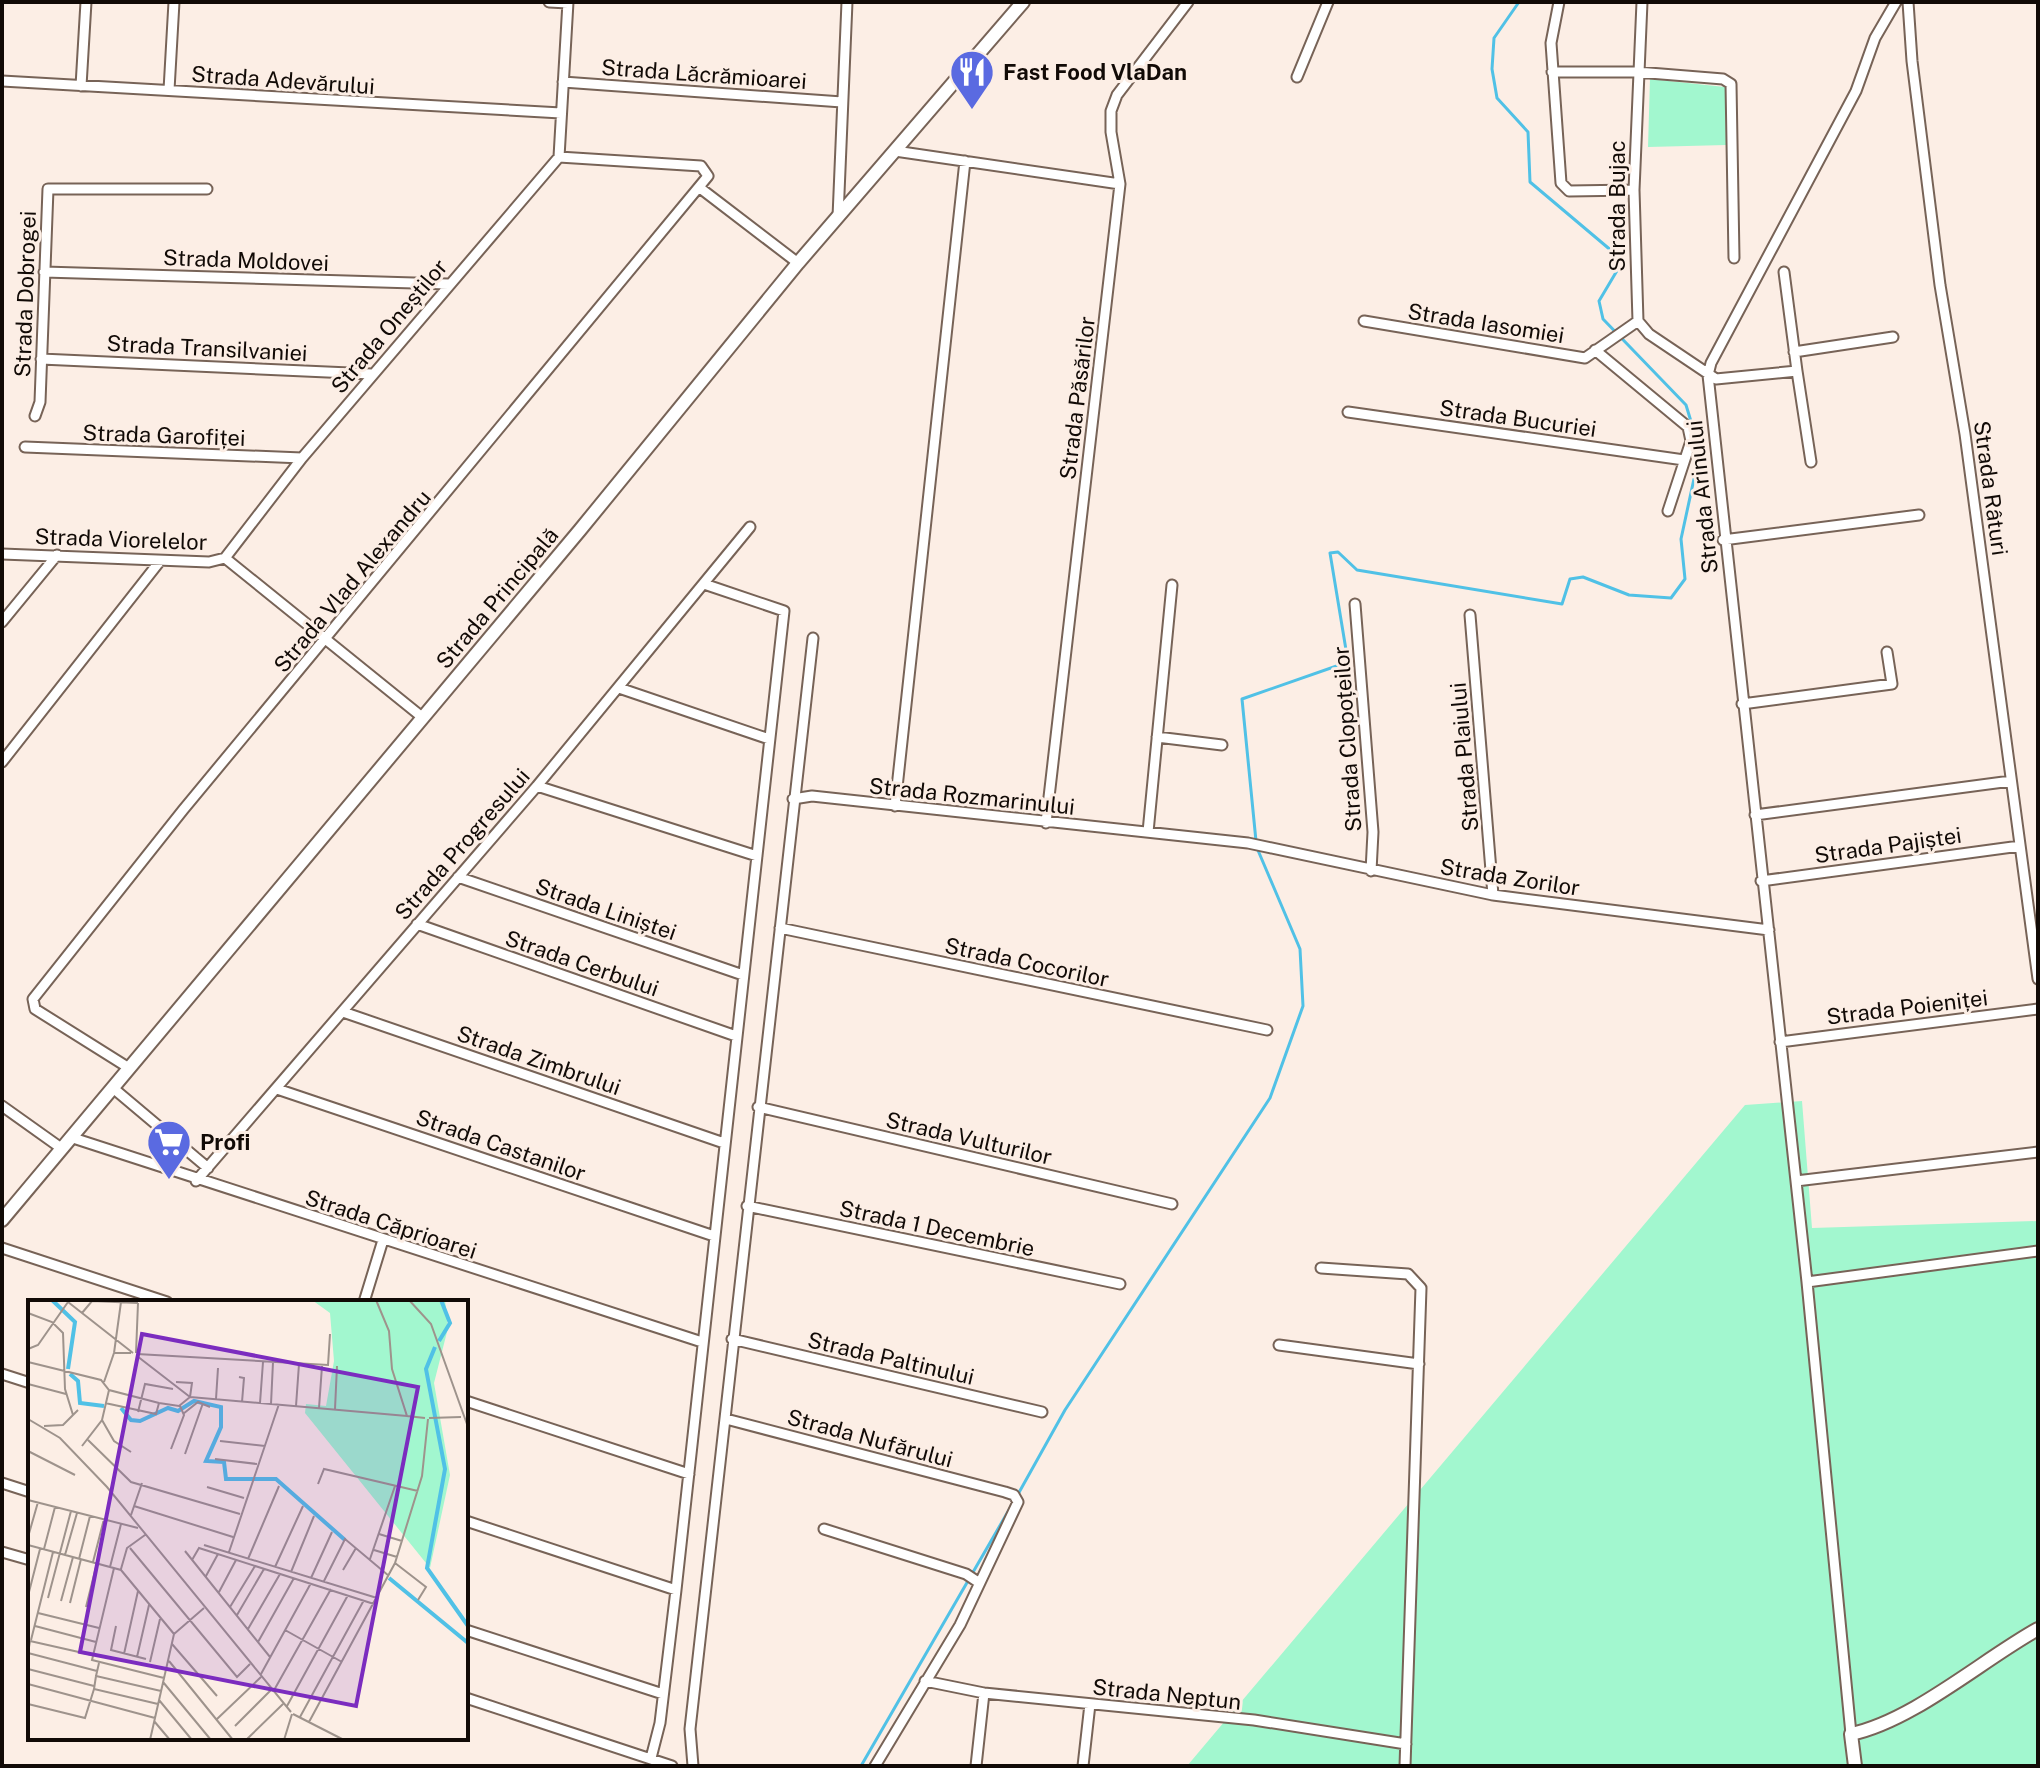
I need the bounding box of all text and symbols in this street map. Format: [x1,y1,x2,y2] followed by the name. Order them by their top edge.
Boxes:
[948,48,996,111] restaurant icon: Fast Food VlaDan
[600,54,808,94] street label: Strada Lăcrămioarei
[1003,59,1187,85] place label: Fast Food VlaDan
[190,61,376,99] street label: Strada Adevărului
[1604,140,1630,272] street label: Strada Bujac
[9,210,41,378] street label: Strada Dobrogei
[163,244,329,276] street label: Strada Moldovei
[325,254,453,398] street label: Strada Oneștilor
[1406,298,1566,348] street label: Strada Iasomiei
[1054,315,1100,481] street label: Strada Păsărilor
[106,330,308,366] street label: Strada Transilvaniei
[1438,394,1598,442] street label: Strada Bucuriei
[82,419,246,451] street label: Strada Garofiței
[1681,419,1723,575] street label: Strada Arinului
[1969,419,2013,557] street label: Strada Râturi
[268,484,436,678] street label: Strada Vlad Alexandru
[430,522,564,674] street label: Strada Principală
[34,523,208,555] street label: Strada Viorelelor
[1328,645,1366,833] street label: Strada Clopoțeilor
[1445,681,1483,833] street label: Strada Plaiului
[389,763,535,925] street label: Strada Progresului
[868,772,1076,820] street label: Strada Rozmarinului
[1813,822,1963,868] street label: Strada Pajiștei
[1438,853,1582,901] street label: Strada Zorilor
[532,873,680,945] street label: Strada Liniștei
[502,925,662,1001] street label: Strada Cerbului
[943,932,1111,992] street label: Strada Cocorilor
[1825,984,1989,1030] street label: Strada Poieniței
[454,1020,624,1100] street label: Strada Zimbrului
[413,1104,589,1186] street label: Strada Castanilor
[883,1106,1055,1170] street label: Strada Vulturilor
[145,1118,193,1181] supermarket icon: Profi
[200,1129,250,1155] place label: Profi
[302,1184,480,1264] street label: Strada Căprioarei
[837,1195,1037,1261] street label: Strada 1 Decembrie
[28,1300,468,1740] inset map
[805,1326,977,1390] street label: Strada Paltinului
[784,1403,956,1473] street label: Strada Nufărului
[1091,1673,1243,1715] street label: Strada Neptun

